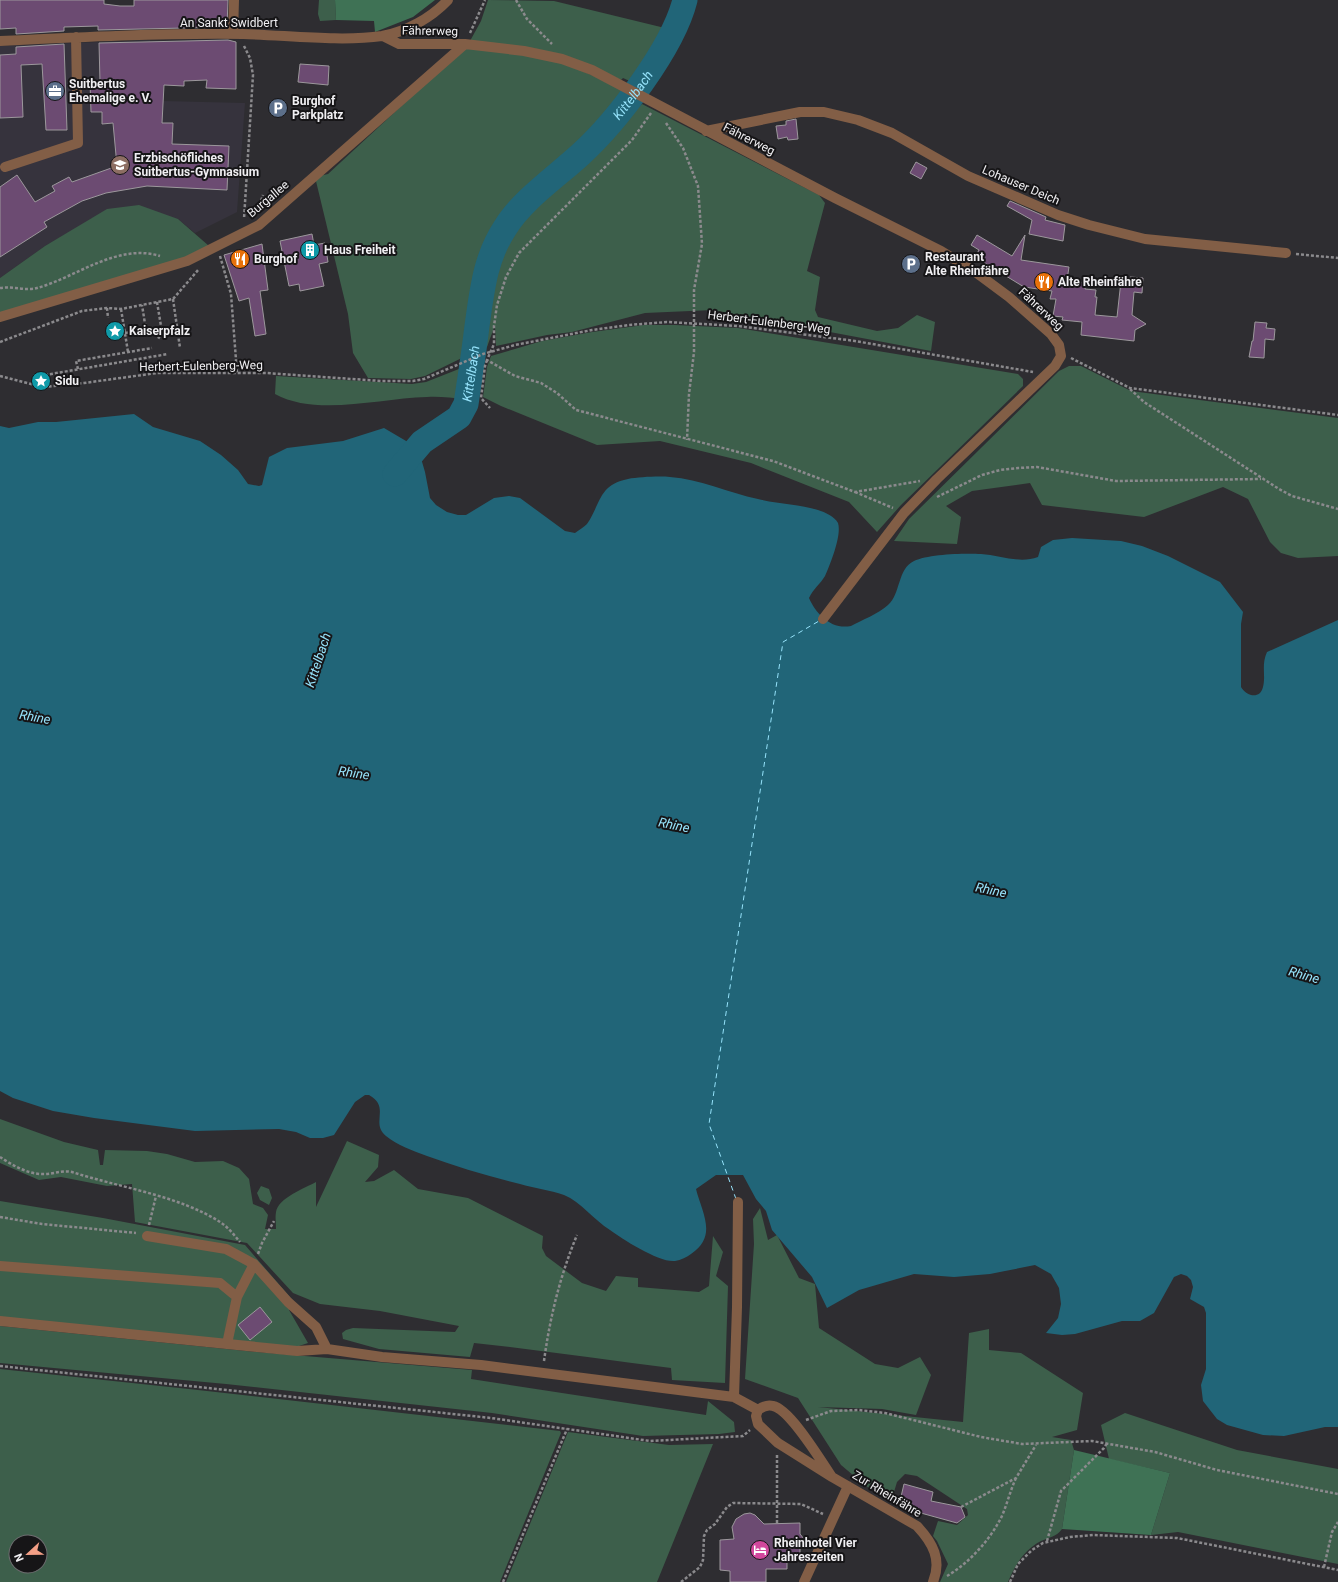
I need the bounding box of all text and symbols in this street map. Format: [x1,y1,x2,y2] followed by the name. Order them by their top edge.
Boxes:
[180,16,278,30] street label: An Sankt Swidbert
[402,24,458,38] street label: Fährerweg
[609,68,656,122] water label: Kittelbach
[69,77,151,105] place label: Suitbertus Ehemalige e. V.
[44,80,66,102] office icon: Suitbertus Ehemalige e. V.
[292,94,343,122] place label: Burghof Parkplatz
[267,97,289,119] parking icon: Burghof Parkplatz
[721,120,777,158] street label: Fährerweg
[134,151,259,179] place label: Erzbischöfliches Suitbertus-Gymnasium
[109,154,131,176] school or university icon: Erzbischöfliches Suitbertus-Gymnasium
[980,162,1062,208] street label: Lohauser Deich
[244,178,292,220] street label: Burgallee
[299,239,321,261] building icon: Haus Freiheit
[324,243,396,257] place label: Haus Freiheit
[229,248,251,270] restaurant icon: Burghof
[925,250,1009,278] place label: Restaurant Alte Rheinfähre
[254,252,298,266] place label: Burghof
[900,253,922,275] parking icon: Restaurant Alte Rheinfähre
[1033,271,1055,293] restaurant icon: Alte Rheinfähre
[1058,275,1142,289] place label: Alte Rheinfähre
[1016,285,1066,333] street label: Fährerweg
[707,308,831,336] street label: Herbert-Eulenberg-Weg
[104,320,126,342] place icon: Kaiserpfalz
[129,324,190,338] place label: Kaiserpfalz
[459,345,482,403] water label: Kittelbach
[139,358,263,374] street label: Herbert-Eulenberg-Weg
[30,370,52,392] place icon: Sidu
[55,374,79,388] place label: Sidu
[302,631,334,689] water label: Kittelbach
[18,707,52,727] water label: Rhine
[337,763,371,783] water label: Rhine
[657,814,691,836] water label: Rhine
[974,879,1008,901] water label: Rhine
[1287,963,1321,987] water label: Rhine
[850,1468,924,1520] street label: Zur Rheinfähre
[8,1534,48,1574] north arrow
[774,1536,857,1564] place label: Rheinhotel Vier Jahreszeiten
[749,1539,771,1561] hotel icon: Rheinhotel Vier Jahreszeiten
[12,1551,27,1564] text: N

